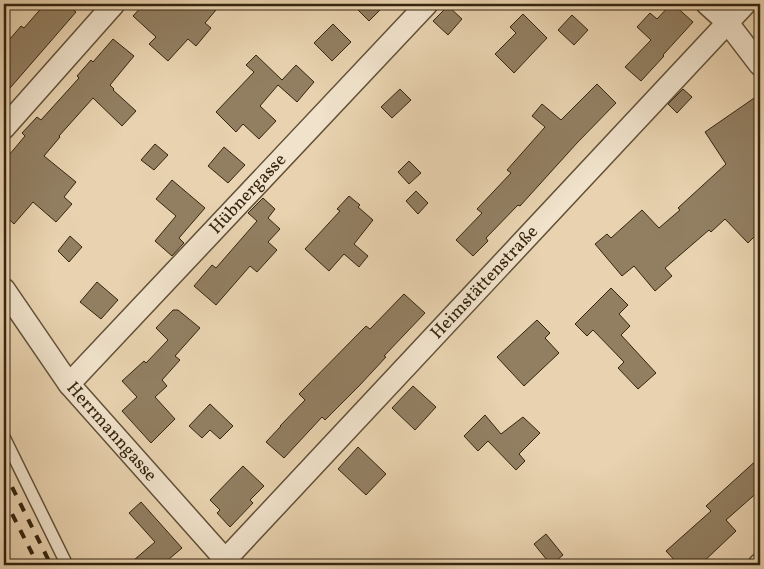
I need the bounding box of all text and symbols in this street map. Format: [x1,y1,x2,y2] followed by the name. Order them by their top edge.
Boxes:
[204,148,292,240] street label: Hübnergasse
[425,220,544,345] street label: Heimstättenstraße
[60,376,163,487] street label: Herrmanngasse

